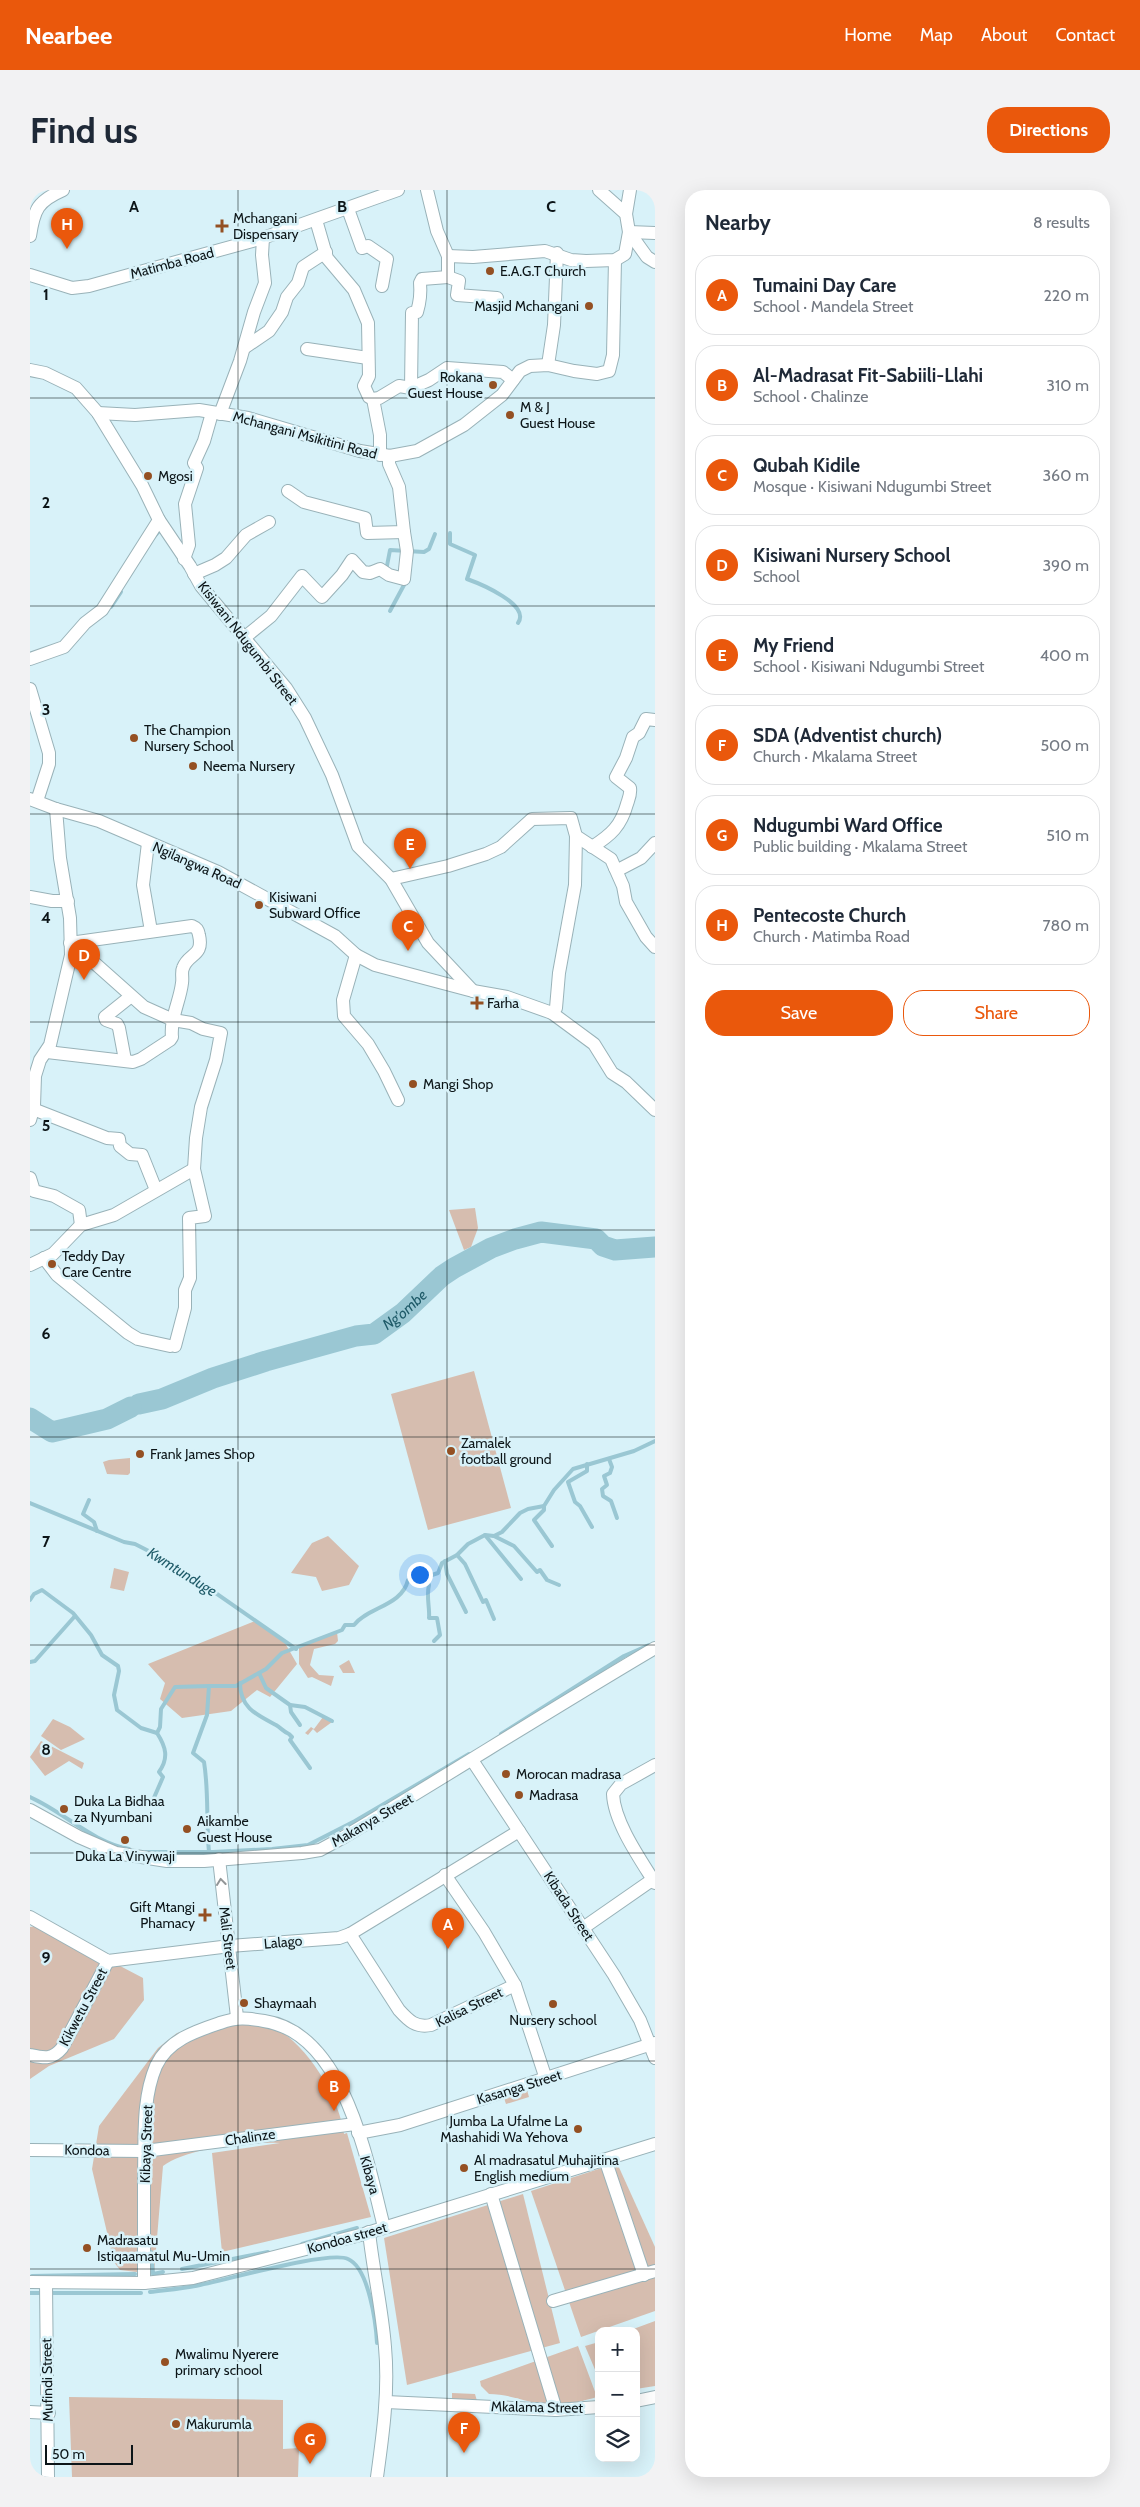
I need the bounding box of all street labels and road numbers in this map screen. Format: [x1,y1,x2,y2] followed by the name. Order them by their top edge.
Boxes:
[128,243,216,283] street label: Matimba Road
[231,407,379,463] street label: Mchangani Msikitini Road
[194,578,302,709] street label: Kisiwani Ndugumbi Street
[150,837,244,893] street label: Ngilangwa Road
[328,1789,416,1851] street label: Makanya Street
[540,1868,598,1944] street label: Kibada Street
[215,1905,241,1971] street label: Mali Street
[263,1931,303,1953] street label: Lalago
[55,1965,111,2049] street label: Kikwetu Street
[432,1983,506,2031] street label: Kalisa Street
[474,2065,564,2108] street label: Kasanga Street
[136,2104,156,2183] street label: Kibaya Street
[224,2125,276,2149] street label: Chalinze
[64,2141,110,2159] street label: Kondoa
[356,2154,384,2197] street label: Kibaya
[305,2218,389,2258] street label: Kondoa street
[37,2338,57,2422] street label: Mufindi Street
[491,2397,584,2417] street label: Mkalama Street

